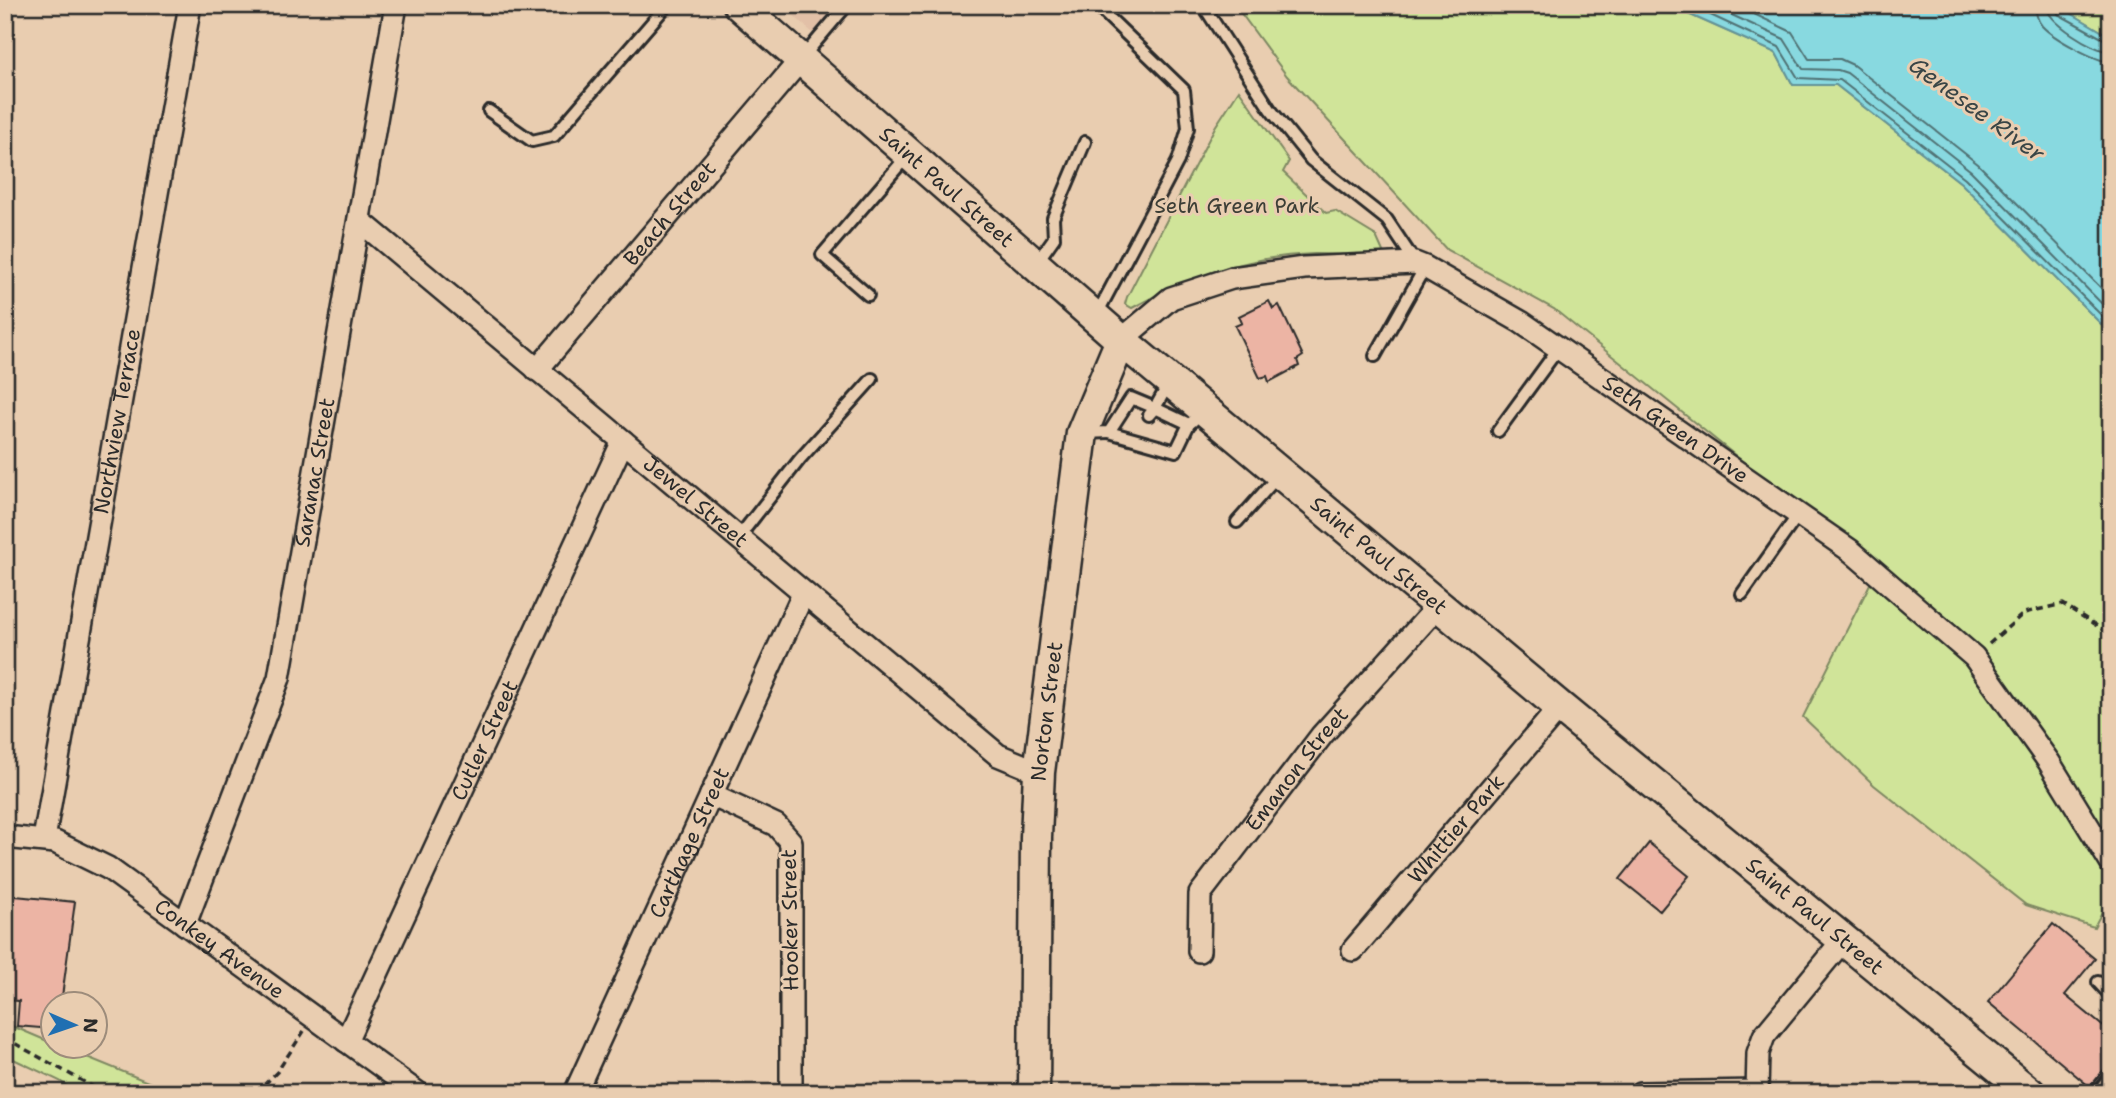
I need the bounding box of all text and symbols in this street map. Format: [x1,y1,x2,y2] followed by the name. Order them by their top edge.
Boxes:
[1903,50,2052,169] water label: Genesee River
[873,120,1020,254] street label: Saint Paul Street
[617,155,722,272] street label: Beach Street
[1154,192,1320,220] park label: Seth Green Park
[87,326,147,516] street label: Northview Terrace
[1597,369,1754,490] street label: Seth Green Drive
[288,396,341,549] street label: Saranac Street
[637,450,754,554] street label: Jewel Street
[1304,490,1453,621] street label: Saint Paul Street
[1025,640,1069,782] street label: Norton Street
[445,676,525,805] street label: Cutler Street
[1239,701,1355,837] street label: Emanon Street
[643,763,736,923] street label: Carthage Street
[1402,768,1511,889] street label: Whittier Park
[775,849,805,991] street label: Hooker Street
[1740,851,1890,981] street label: Saint Paul Street
[149,892,290,1006] street label: Conkey Avenue
[38,990,108,1060] north arrow
[78,1018,103,1034] text: N

